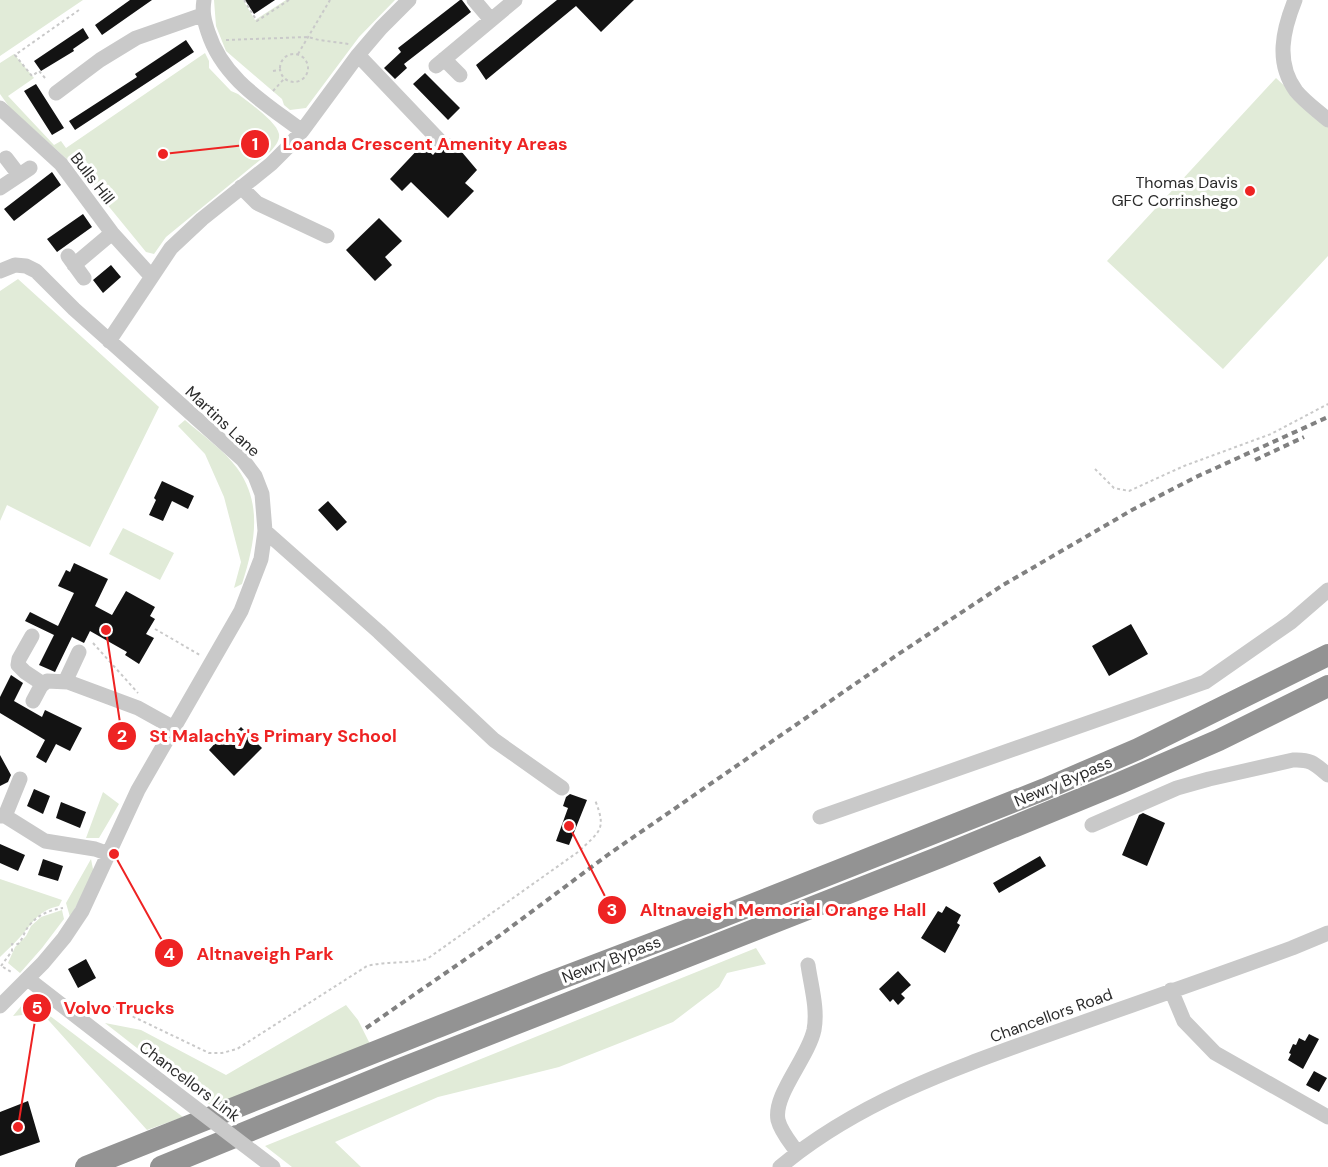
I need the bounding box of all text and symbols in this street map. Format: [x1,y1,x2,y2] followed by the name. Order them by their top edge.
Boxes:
[240,126,579,162] callout: Loanda Crescent Amenity Areas
[252,132,258,156] text: 1
[282,132,568,156] text: Loanda Crescent Amenity Areas
[66,148,119,208] street label: Bulls Hill
[1111,172,1238,211] place label: Thomas Davis GFC Corrinshego
[1243,184,1257,198] marker: Thomas Davis GFC Corrinshego
[181,381,265,461] street label: Martins Lane
[107,718,409,754] callout: St Malachy's Primary School
[117,724,127,748] text: 2
[149,724,397,748] text: St Malachy's Primary School
[1011,751,1115,812] street label: Newry Bypass
[597,892,938,928] callout: Altnaveigh Memorial Orange Hall
[607,898,617,922] text: 3
[640,898,926,922] text: Altnaveigh Memorial Orange Hall
[559,931,664,988] street label: Newry Bypass
[154,935,345,971] callout: Altnaveigh Park
[163,942,175,966] text: 4
[196,942,334,966] text: Altnaveigh Park
[987,984,1115,1047] street label: Chancellors Road
[22,990,187,1026] callout: Volvo Trucks
[31,996,43,1020] text: 5
[63,996,175,1020] text: Volvo Trucks
[135,1037,244,1126] street label: Chancellors Link

